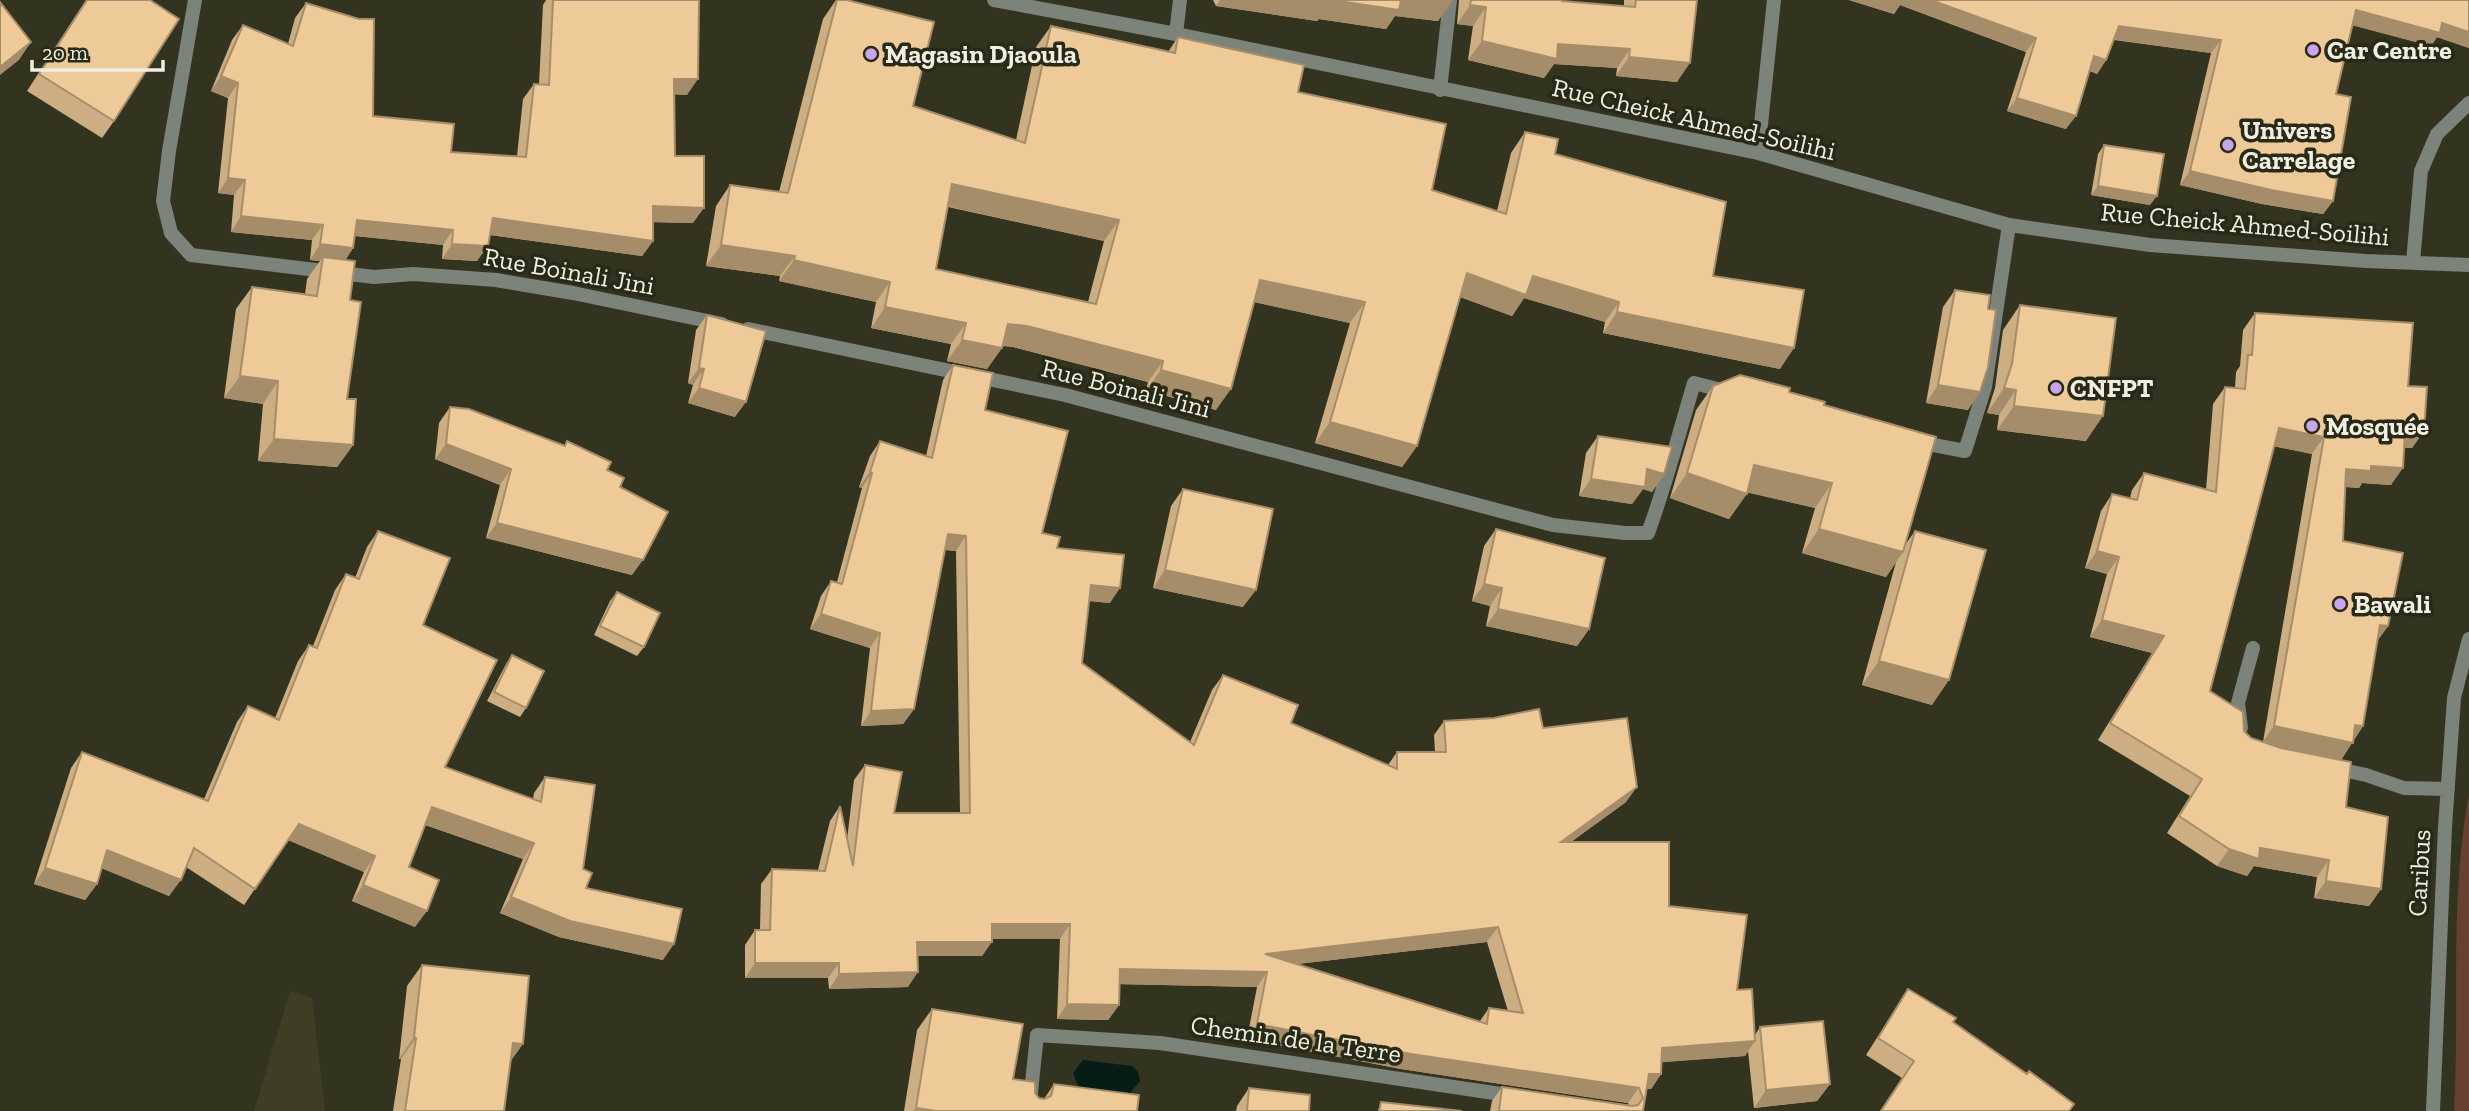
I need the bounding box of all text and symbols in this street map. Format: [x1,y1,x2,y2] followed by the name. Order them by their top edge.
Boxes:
[32,28,163,72] scale bar
[2327,34,2452,66] place label: Car Centre
[885,38,1077,70] place label: Magasin Djaoula
[42,40,88,65] text: 20 m
[2305,42,2321,58] marker: Car Centre
[863,46,879,62] marker: Magasin Djaoula
[1549,71,1839,167] street label: Rue Cheick Ahmed-Soilihi
[2242,114,2356,176] place label: Univers Carrelage
[2220,137,2236,153] marker: Univers Carrelage
[2099,195,2391,253] street label: Rue Cheick Ahmed-Soilihi
[481,240,657,302] street label: Rue Boinali Jini
[1038,352,1214,424] street label: Rue Boinali Jini
[2070,372,2154,404] place label: CNFPT
[2048,380,2064,396] marker: CNFPT
[2326,410,2430,442] place label: Mosquée
[2304,418,2320,434] marker: Mosquée
[2354,588,2431,620] place label: Bawali
[2332,596,2348,612] marker: Bawali
[2401,829,2437,917] street label: Caribus
[1189,1008,1403,1070] street label: Chemin de la Terre

